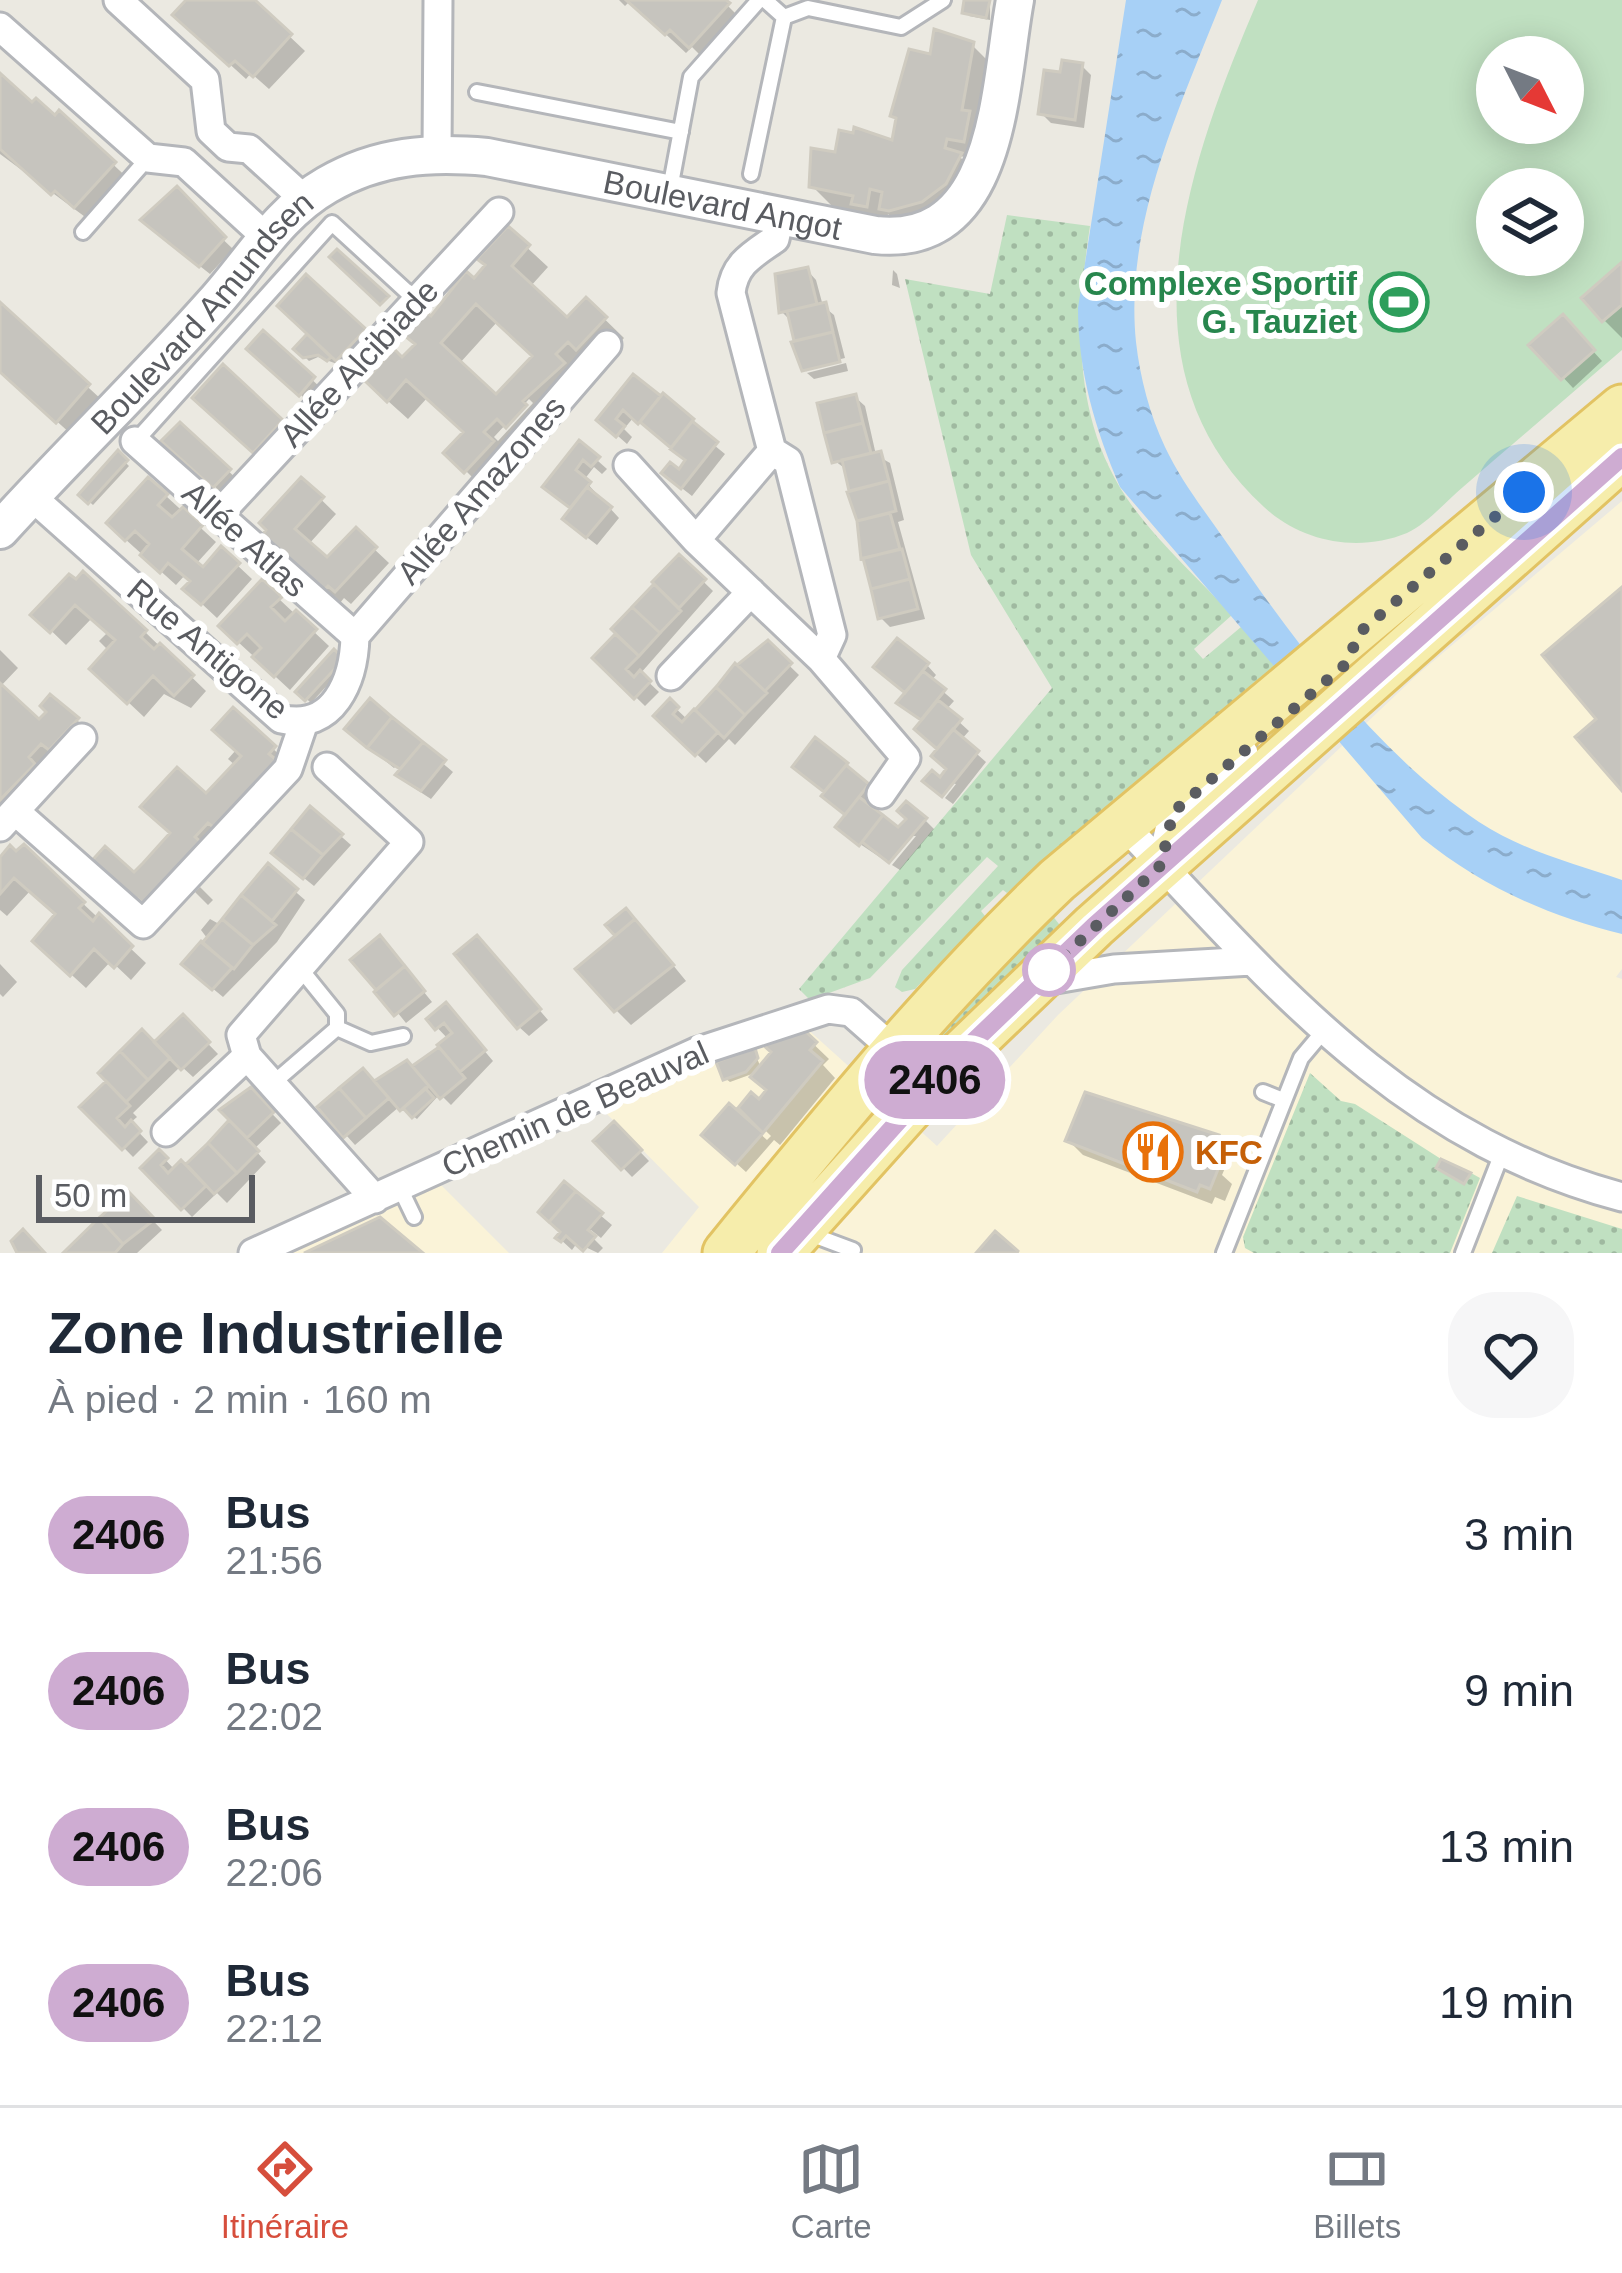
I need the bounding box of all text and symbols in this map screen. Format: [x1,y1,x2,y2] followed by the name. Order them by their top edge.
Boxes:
[1476,36,1584,144] north arrow
[1476,36,1584,276] map controls
[600,162,845,246] street label: Boulevard Angot
[1476,168,1584,276] button: layers
[83,183,320,441] street label: Boulevard Amundsen
[1084,265,1358,340] place label: Complexe Sportif G. Tauziet
[1368,271,1430,333] sports icon: Complexe Sportif G. Tauziet
[272,272,446,454] street label: Allée Alcibiade
[389,389,573,591] street label: Allée Amazones
[1494,462,1554,522] your location
[175,474,315,604] street label: Allée Atlas
[120,571,296,727] street label: Rue Antigone
[1024,945,1074,995] unlabelled marker
[436,1034,714,1184] street label: Chemin de Beauval
[851,1041,1019,1119] line badge: 2406
[888,1056,982,1103] text: 2406
[1122,1121,1184,1183] restaurant icon: KFC
[1195,1134,1263,1171] place label: KFC
[36,1169,255,1222] scale bar
[54,1177,127,1214] text: 50 m
[1448,1292,1574,1418] button: heart
[48,1301,504,1365] text: Zone Industrielle
[48,1378,432,1421] text: À pied · 2 min · 160 m
[225,1487,310,1538] text: Bus
[1464,1509,1574,1560] text: 3 min
[72,1511,165,1558] text: 2406
[225,1539,323,1582] text: 21:56
[225,1643,310,1694] text: Bus
[1464,1665,1574,1716] text: 9 min
[72,1667,165,1714] text: 2406
[225,1695,323,1738] text: 22:02
[225,1799,310,1850] text: Bus
[1439,1821,1574,1872] text: 13 min
[72,1823,165,1870] text: 2406
[225,1851,323,1894] text: 22:06
[225,1955,310,2006] text: Bus
[1439,1977,1574,2028] text: 19 min
[72,1979,165,2026] text: 2406
[225,2007,323,2050] text: 22:12
[221,2136,349,2246] tab: Itinéraire
[791,2136,872,2246] tab: Carte
[1313,2136,1401,2246] tab: Billets

